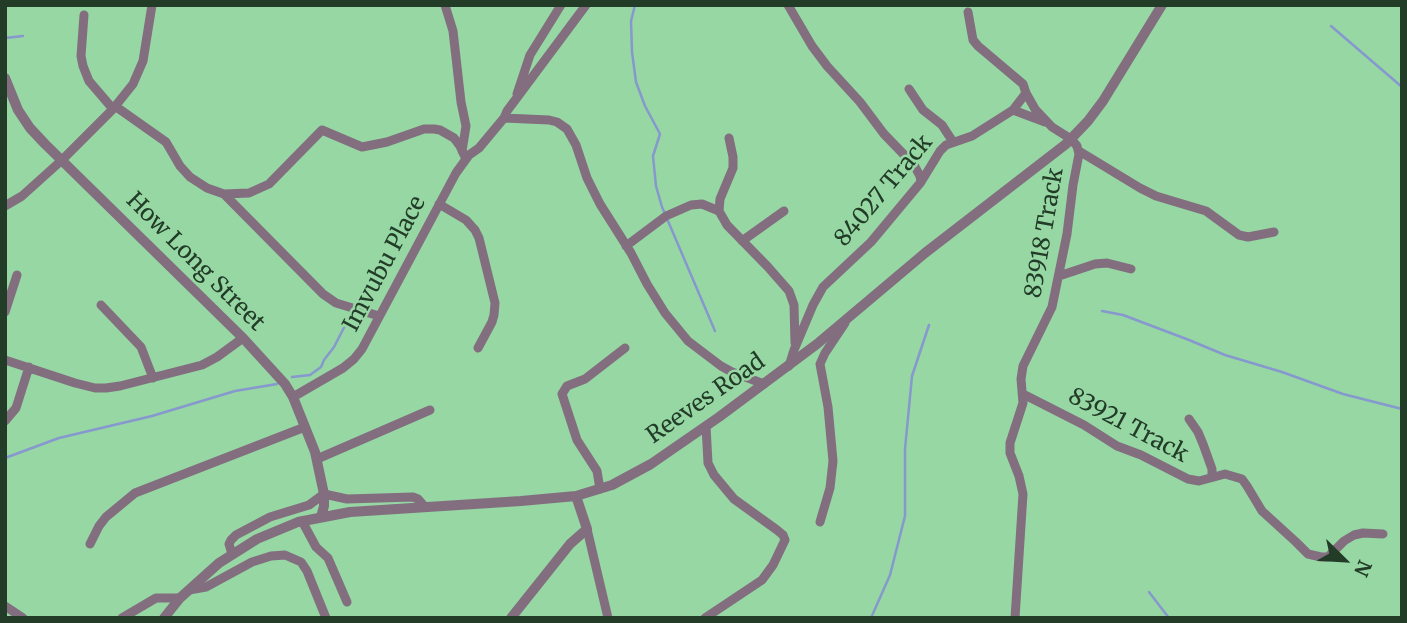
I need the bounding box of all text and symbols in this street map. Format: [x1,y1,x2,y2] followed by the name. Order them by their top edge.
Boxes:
[829,130,939,252] street label: 84027 Track
[1020,166,1070,300] street label: 83918 Track
[120,187,270,337] street label: How Long Street
[338,192,432,336] street label: Imvubu Place
[642,348,770,450] street label: Reeves Road
[1063,383,1193,469] street label: 83921 Track
[1309,525,1379,595] north arrow
[1349,557,1377,580] text: N

